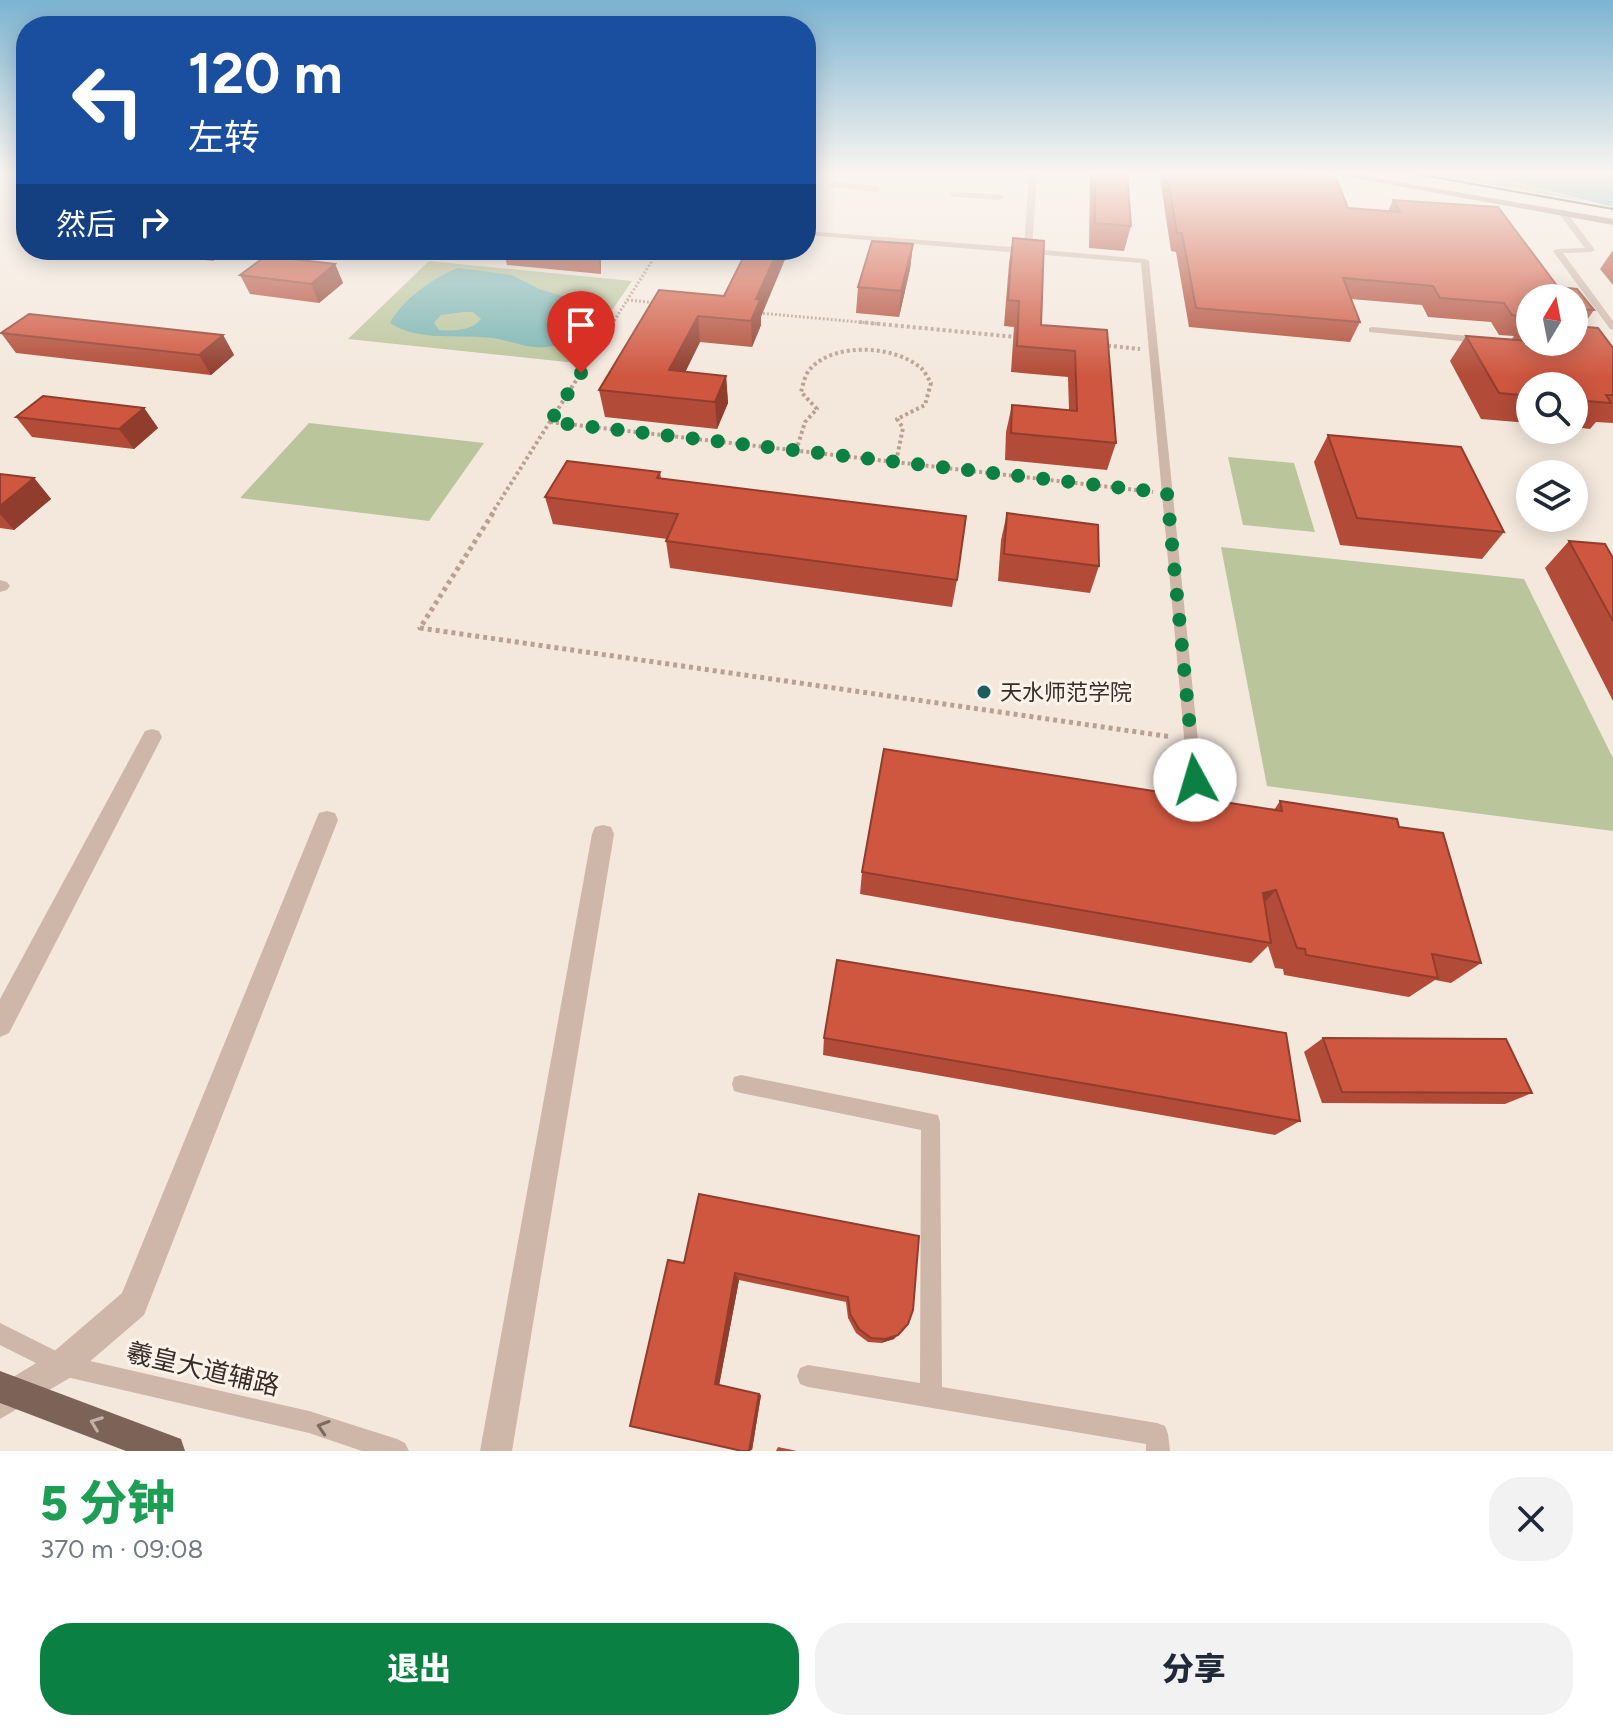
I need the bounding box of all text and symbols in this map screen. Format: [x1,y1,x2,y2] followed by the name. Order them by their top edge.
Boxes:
[188,40,343,107] text: 120 m
[56,48,160,152] icon: left
[188,116,260,159] text: 左转
[132,200,176,244] icon: right
[56,206,116,243] text: 然后
[1516,284,1588,356] north arrow
[1516,284,1588,532] map controls
[547,291,615,373] pin
[559,303,603,347] icon: arrive
[1516,372,1588,444] button: search
[1516,460,1588,532] button: layers
[1000,679,1132,706] place label: 天水师范学院
[975,683,993,701] marker: 天水师范学院
[1153,738,1237,822] position arrow
[123,1336,283,1402] street label: 羲皇大道辅路
[90,1416,104,1433] one-way arrow
[316,1420,330,1436] one-way arrow
[40,1474,175,1532] text: 5 分钟
[1489,1477,1573,1561] button: close
[40,1533,203,1565] text: 370 m · 09:08
[40,1623,799,1715] button: 退出
[815,1623,1573,1715] button: 分享

